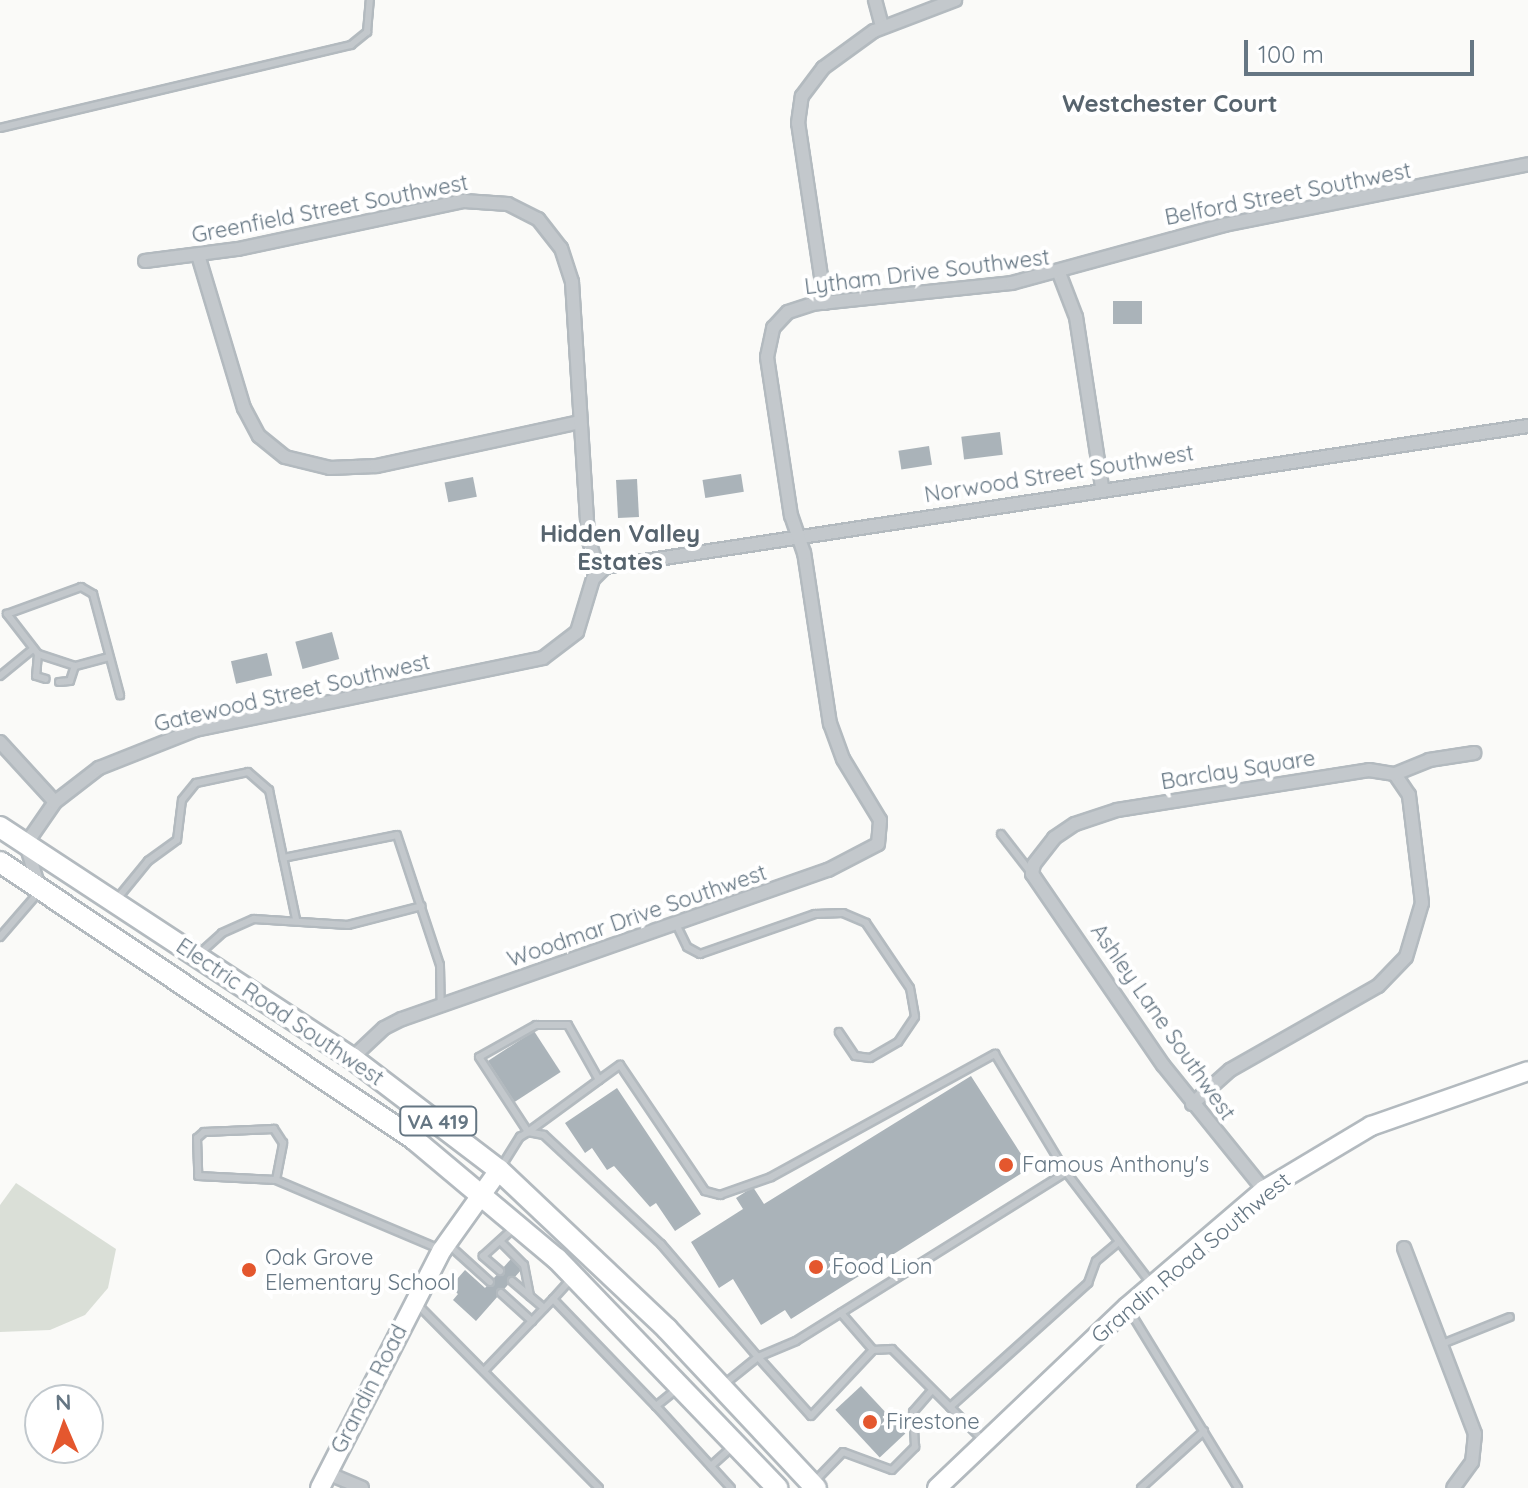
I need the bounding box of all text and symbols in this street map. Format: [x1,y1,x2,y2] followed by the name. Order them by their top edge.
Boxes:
[1248,24,1478,74] scale bar
[1258,39,1324,69] text: 100 m
[1062,90,1278,118] district label: Westchester Court
[1163,157,1413,231] street label: Belford Street Southwest
[190,169,470,249] street label: Greenfield Street Southwest
[803,244,1051,300] street label: Lytham Drive Southwest
[922,440,1196,508] street label: Norwood Street Southwest
[540,520,700,576] district label: Hidden Valley Estates
[152,648,432,738] street label: Gatewood Street Southwest
[1159,745,1317,795] street label: Barclay Square
[504,859,770,973] street label: Woodmar Drive Southwest
[1085,919,1241,1125] street label: Ashley Lane Southwest
[171,933,389,1091] street label: Electric Road Southwest
[398,1105,478,1137] road number: VA 419
[1022,1152,1209,1178] place label: Famous Anthony's
[997,1156,1015,1174] marker: Famous Anthony's
[1086,1167,1296,1349] street label: Grandin Road Southwest
[265,1244,456,1296] place label: Oak Grove Elementary School
[832,1254,932,1280] place label: Food Lion
[807,1258,825,1276] marker: Food Lion
[240,1261,258,1279] marker: Oak Grove Elementary School
[325,1320,413,1458] street label: Grandin Road
[24,1384,104,1464] north arrow
[55,1388,72,1416] text: N
[886,1409,980,1435] place label: Firestone
[861,1413,879,1431] marker: Firestone

